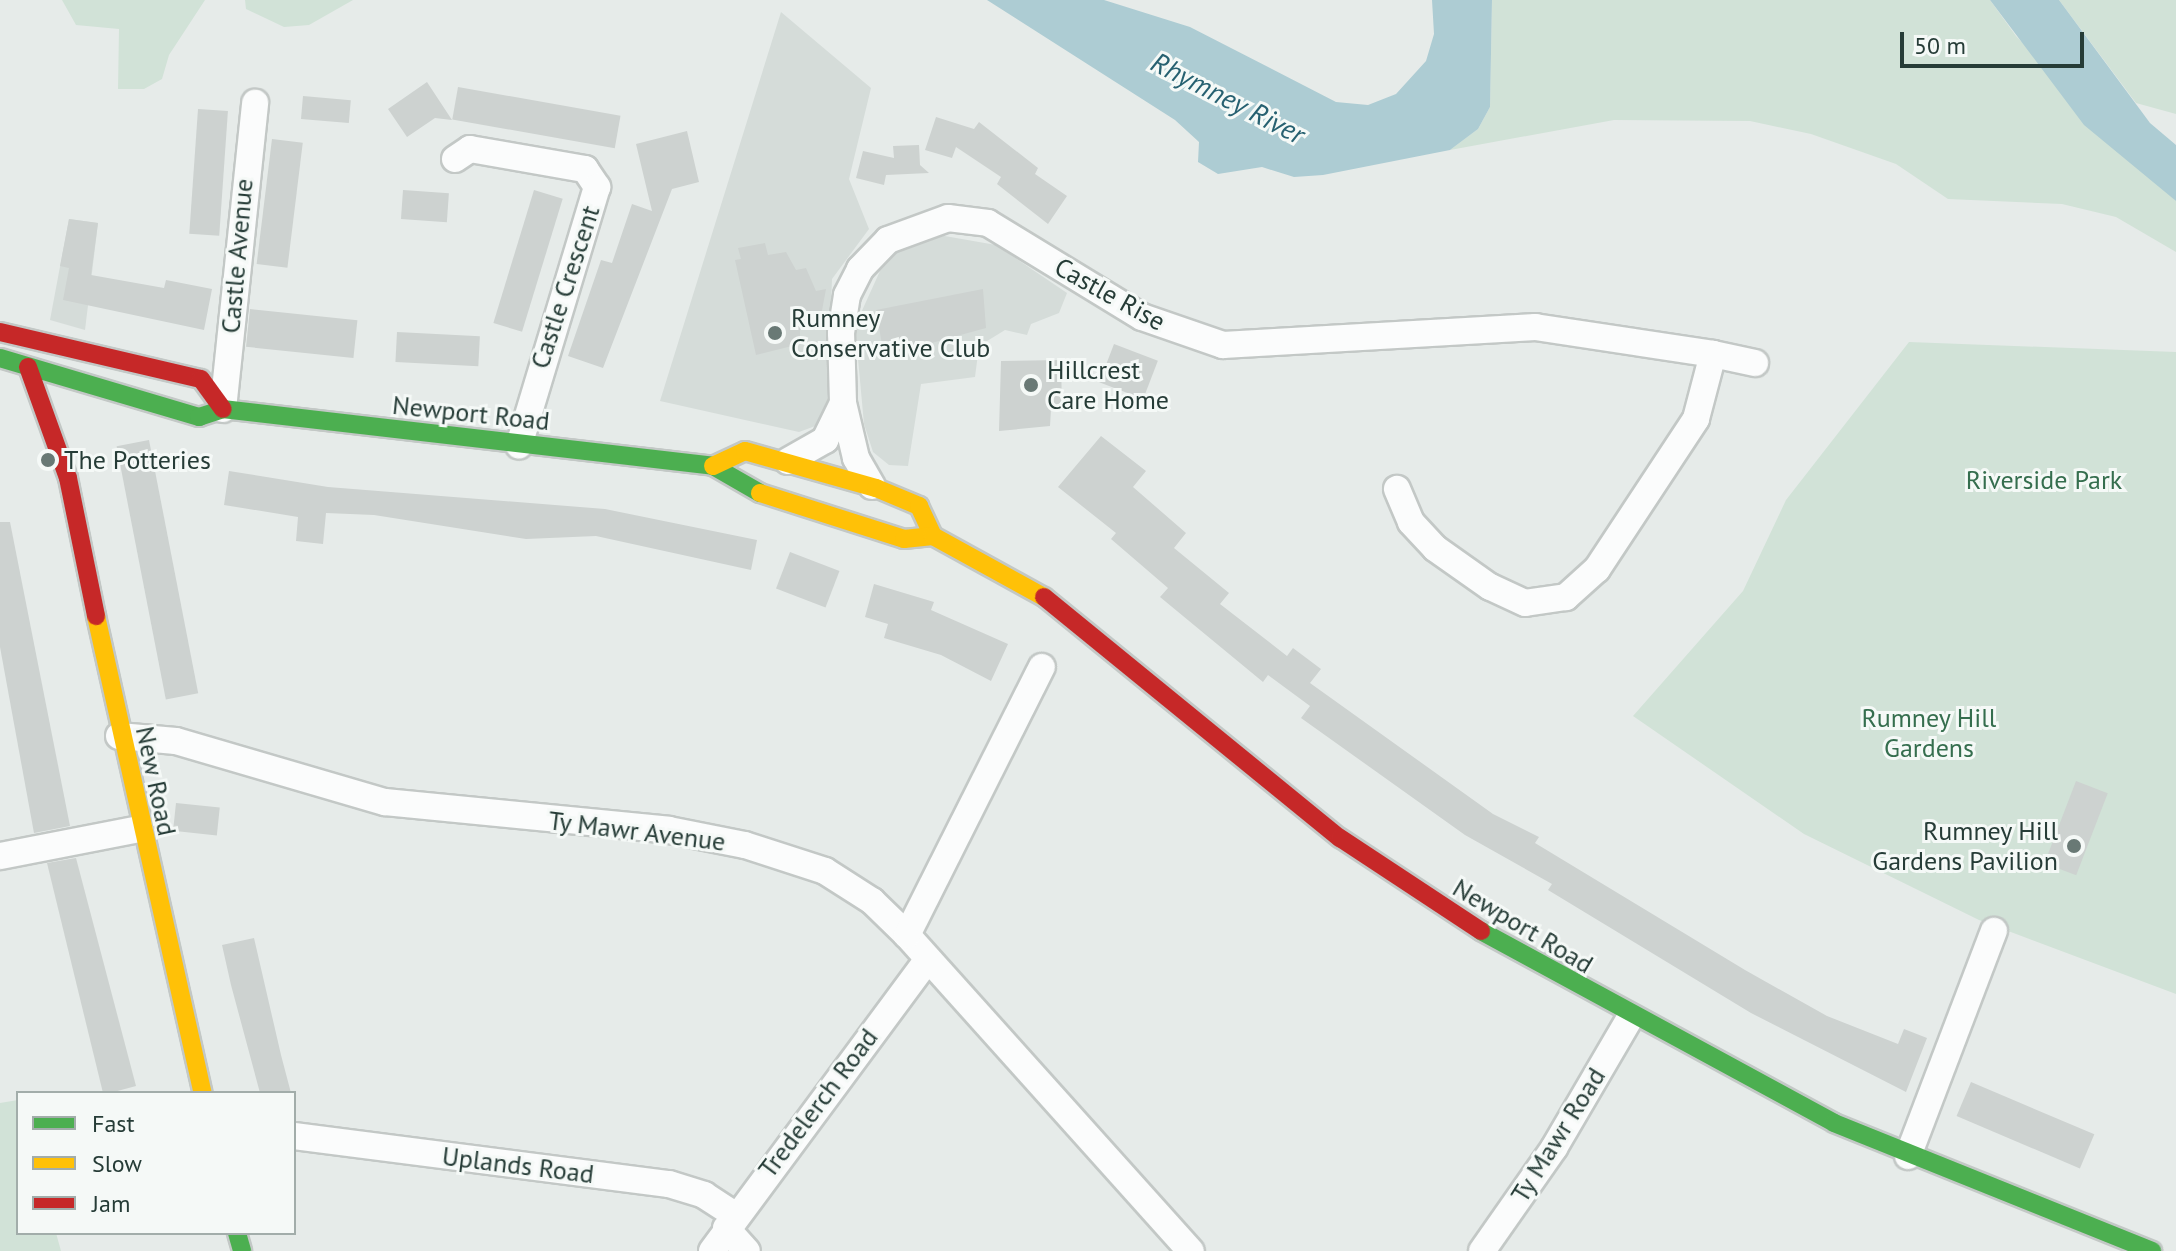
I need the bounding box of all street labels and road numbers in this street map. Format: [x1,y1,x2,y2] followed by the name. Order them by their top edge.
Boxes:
[215,177,259,335] street label: Castle Avenue
[524,202,606,372] street label: Castle Crescent
[1049,251,1171,337] street label: Castle Rise
[391,389,551,437] street label: Newport Road
[129,723,183,839] street label: New Road
[546,805,728,857] street label: Ty Mawr Avenue
[1447,872,1599,980] street label: Newport Road
[752,1022,884,1184] street label: Tredelerch Road
[1504,1062,1612,1208] street label: Ty Mawr Road
[440,1140,596,1190] street label: Uplands Road

